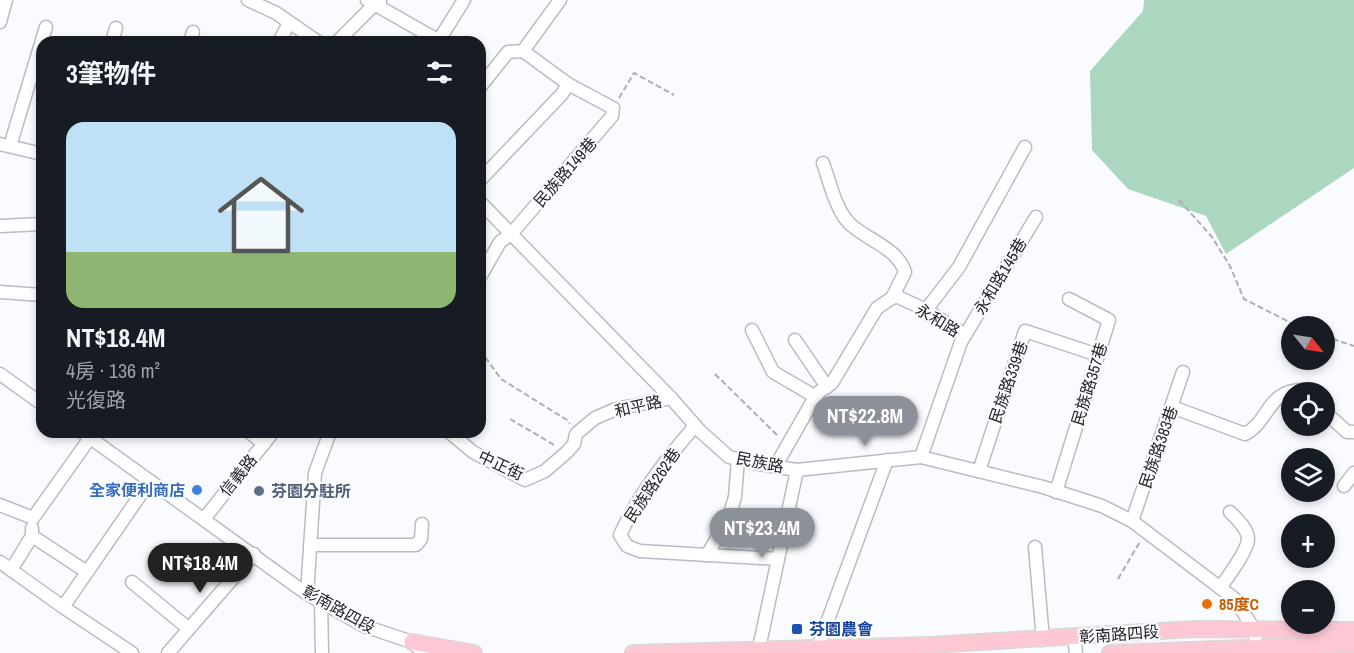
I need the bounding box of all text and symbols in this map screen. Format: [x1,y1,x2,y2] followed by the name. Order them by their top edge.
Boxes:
[66,56,156,91] text: 3筆物件
[423,56,456,89] icon: filters
[529,132,601,212] street label: 民族路149巷
[207,161,315,269] icon: home
[968,234,1032,318] street label: 永和路145巷
[912,298,964,342] street label: 永和路
[1281,316,1335,370] north arrow
[1281,316,1335,634] map controls
[66,320,166,355] text: NT$18.4M
[984,338,1032,426] street label: 民族路339巷
[1066,340,1112,428] street label: 民族路357巷
[66,357,160,384] text: 4房 · 136 m²
[1281,382,1335,436] button: locate
[66,386,126,413] text: 光復路
[612,390,664,422] street label: 和平路
[803,396,927,447] pin: NT$22.8M
[827,402,903,429] text: NT$22.8M
[1134,403,1182,491] street label: 民族路383巷
[619,443,685,527] street label: 民族路262巷
[475,445,527,485] street label: 中正街
[734,447,786,477] street label: 民族路
[1281,448,1335,502] button: layers
[214,449,262,501] street label: 信義路
[89,479,185,501] place label: 全家便利商店
[271,480,351,502] place label: 芬園分駐所
[190,483,204,497] marker: 全家便利商店
[252,484,266,498] marker: 芬園分駐所
[700,508,824,559] pin: NT$23.4M
[724,514,800,541] text: NT$23.4M
[1281,514,1335,568] button: +
[138,543,262,594] pin: NT$18.4M
[162,549,238,576] text: NT$18.4M
[299,580,379,638] street label: 彰南路四段
[1281,580,1335,634] button: −
[1219,593,1259,615] place label: 85度C
[1200,597,1214,611] marker: 85度C
[809,618,873,640] place label: 芬園農會
[1078,620,1160,648] street label: 彰南路四段
[790,622,804,636] marker: 芬園農會

